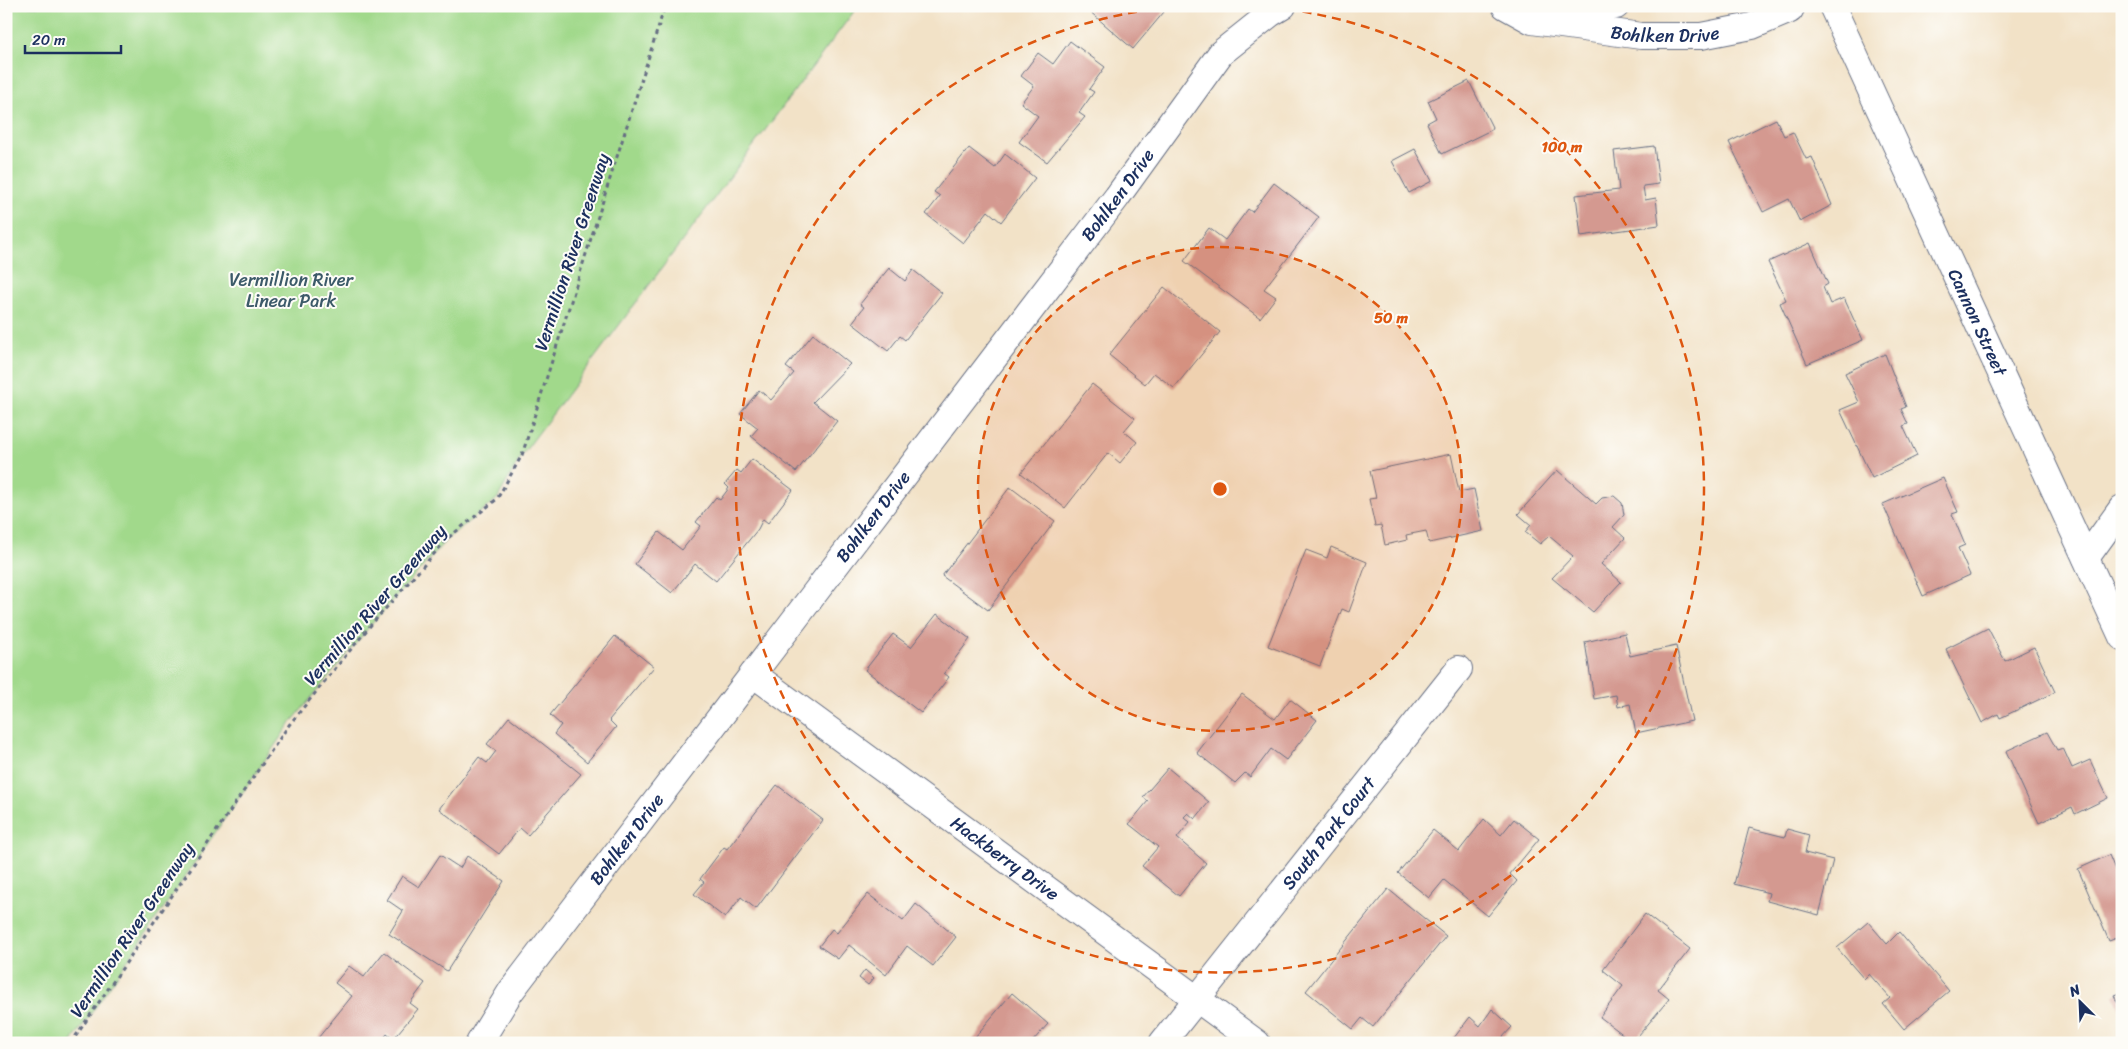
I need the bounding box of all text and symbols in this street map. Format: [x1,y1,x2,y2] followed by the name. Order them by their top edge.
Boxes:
[1609,16,1722,52] street label: Bohlken Drive
[25,22,121,54] scale bar
[32,27,66,53] text: 20 m
[1542,134,1583,160] text: 100 m
[1072,142,1163,248] street label: Bohlken Drive
[525,148,619,355] street label: Vermillion River Greenway
[1939,263,2016,382] street label: Cannon Street
[229,264,354,317] park label: Vermillion River Linear Park
[1374,305,1409,331] text: 50 m
[827,463,919,570] street label: Bohlken Drive
[1211,480,1229,498] centre of rings
[295,516,455,693] street label: Vermillion River Greenway
[1273,769,1384,897] street label: South Park Court
[581,786,673,892] street label: Bohlken Drive
[943,807,1066,909] street label: Hackberry Drive
[61,835,203,1024] street label: Vermillion River Greenway
[2056,976,2106,1026] north arrow
[2064,977,2085,1004] text: N

